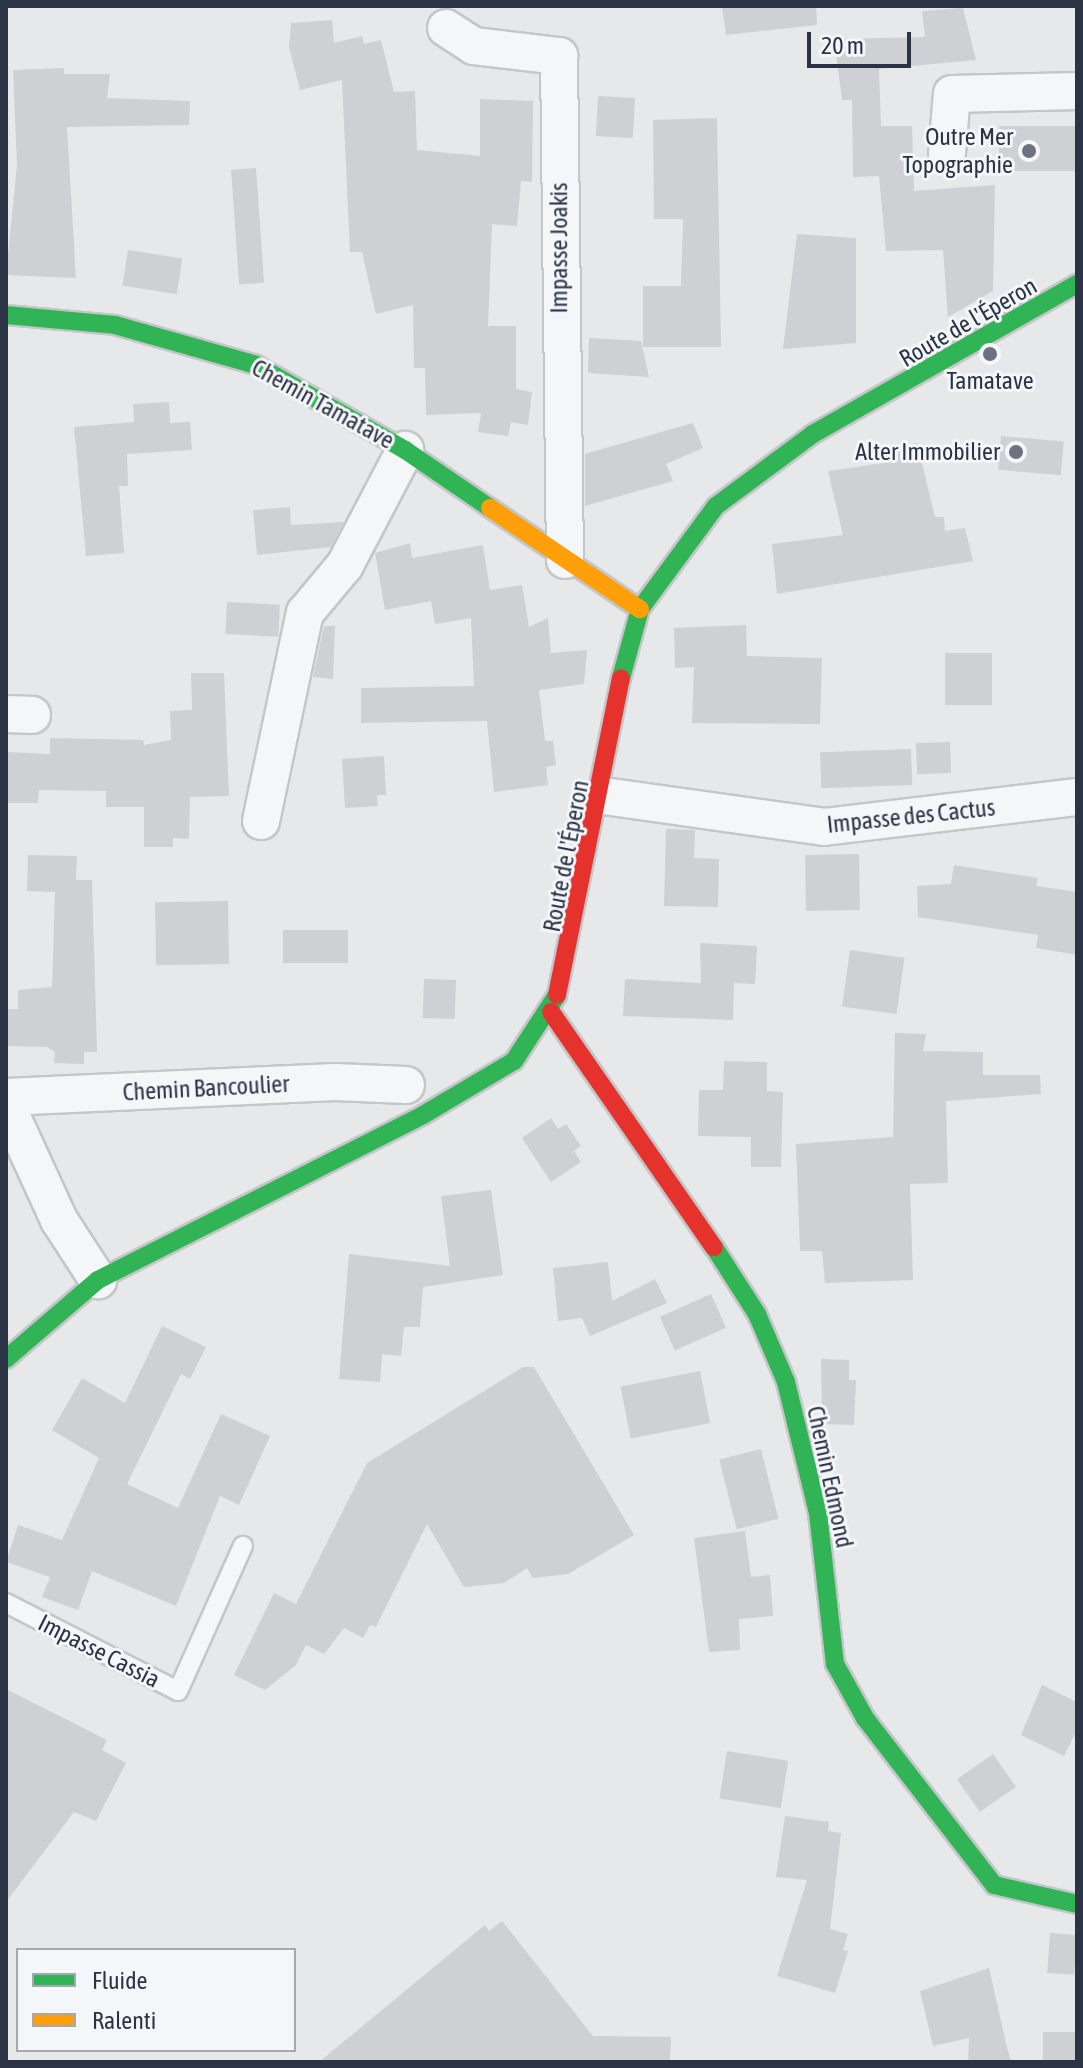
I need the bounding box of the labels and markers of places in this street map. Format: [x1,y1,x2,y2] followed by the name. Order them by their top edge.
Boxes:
[902,123,1013,179] place label: Outre Mer Topographie
[1020,142,1038,160] marker: Outre Mer Topographie
[981,345,999,363] marker: Tamatave
[946,367,1034,395] place label: Tamatave
[855,438,1000,466] place label: Alter Immobilier
[1007,443,1025,461] marker: Alter Immobilier

